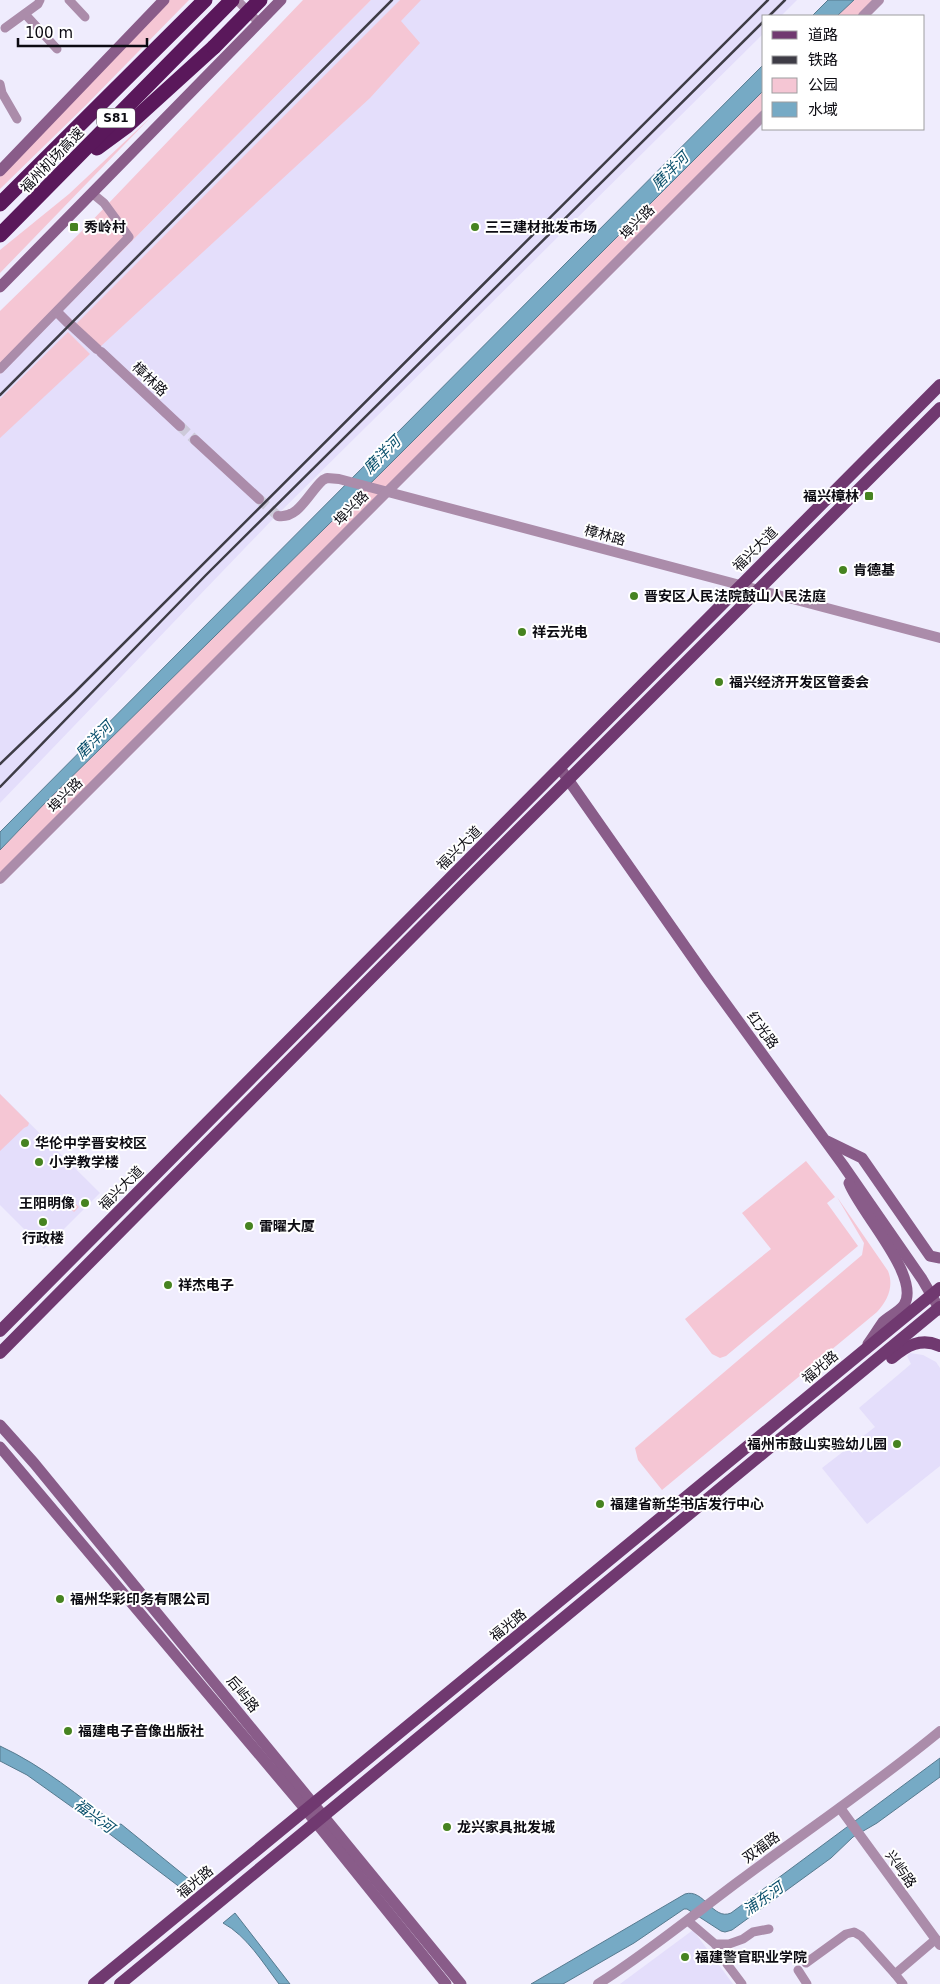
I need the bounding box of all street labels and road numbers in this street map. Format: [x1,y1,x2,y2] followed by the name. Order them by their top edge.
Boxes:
[97,109,135,128] road number: S81
[17,124,87,196] street label: 福州机场高速
[616,201,658,243] street label: 埠兴路
[129,359,171,399] street label: 樟林路
[330,487,372,529] street label: 埠兴路
[583,522,627,548] street label: 樟林路
[730,524,780,574] street label: 福兴大道
[44,774,86,816] street label: 埠兴路
[434,823,484,873] street label: 福兴大道
[744,1008,782,1052] street label: 红光路
[96,1163,146,1213] street label: 福兴大道
[799,1347,841,1387] street label: 福光路
[487,1606,529,1644] street label: 福光路
[224,1673,262,1715] street label: 后屿路
[739,1828,783,1866] street label: 双福路
[882,1847,920,1891] street label: 兴屿路
[174,1862,216,1902] street label: 福光路

